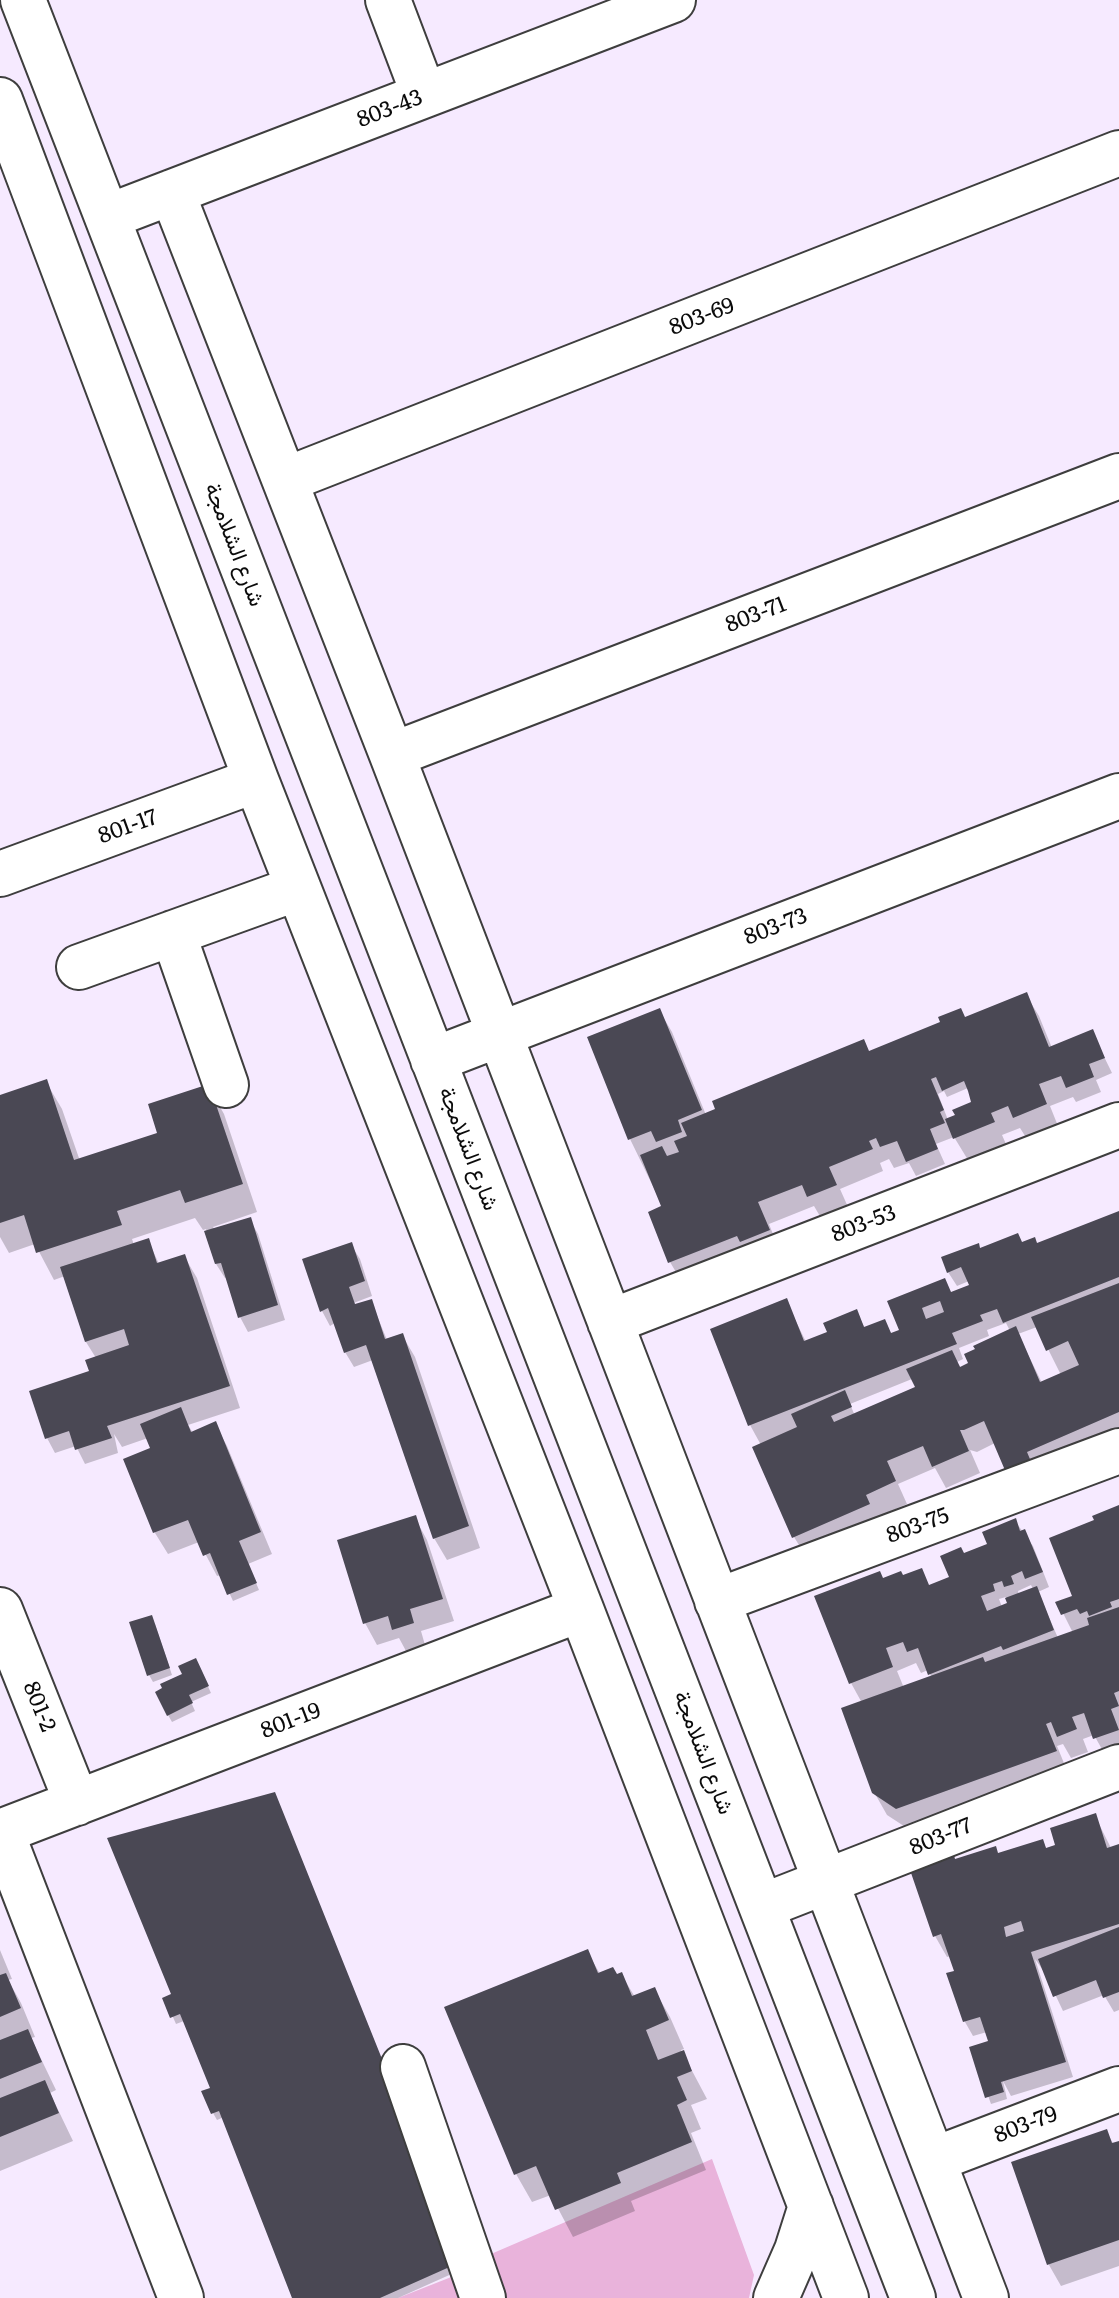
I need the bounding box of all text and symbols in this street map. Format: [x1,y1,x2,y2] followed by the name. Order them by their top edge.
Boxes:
[353,84,427,134] street label: 803-43
[666,293,738,341] street label: 803-69
[198,480,270,610] street label: شارع الشلامجة
[722,591,790,639] street label: 803-71
[95,804,161,850] street label: 801-17
[741,903,811,951] street label: 803-73
[432,1084,504,1214] street label: شارع الشلامجة
[828,1200,900,1248] street label: 803-53
[883,1503,953,1549] street label: 803-75
[17,1678,61,1736] street label: 801-2
[667,1688,739,1818] street label: شارع الشلامجة
[257,1698,325,1744] street label: 801-19
[906,1813,976,1861] street label: 803-77
[991,2101,1061,2149] street label: 803-79

